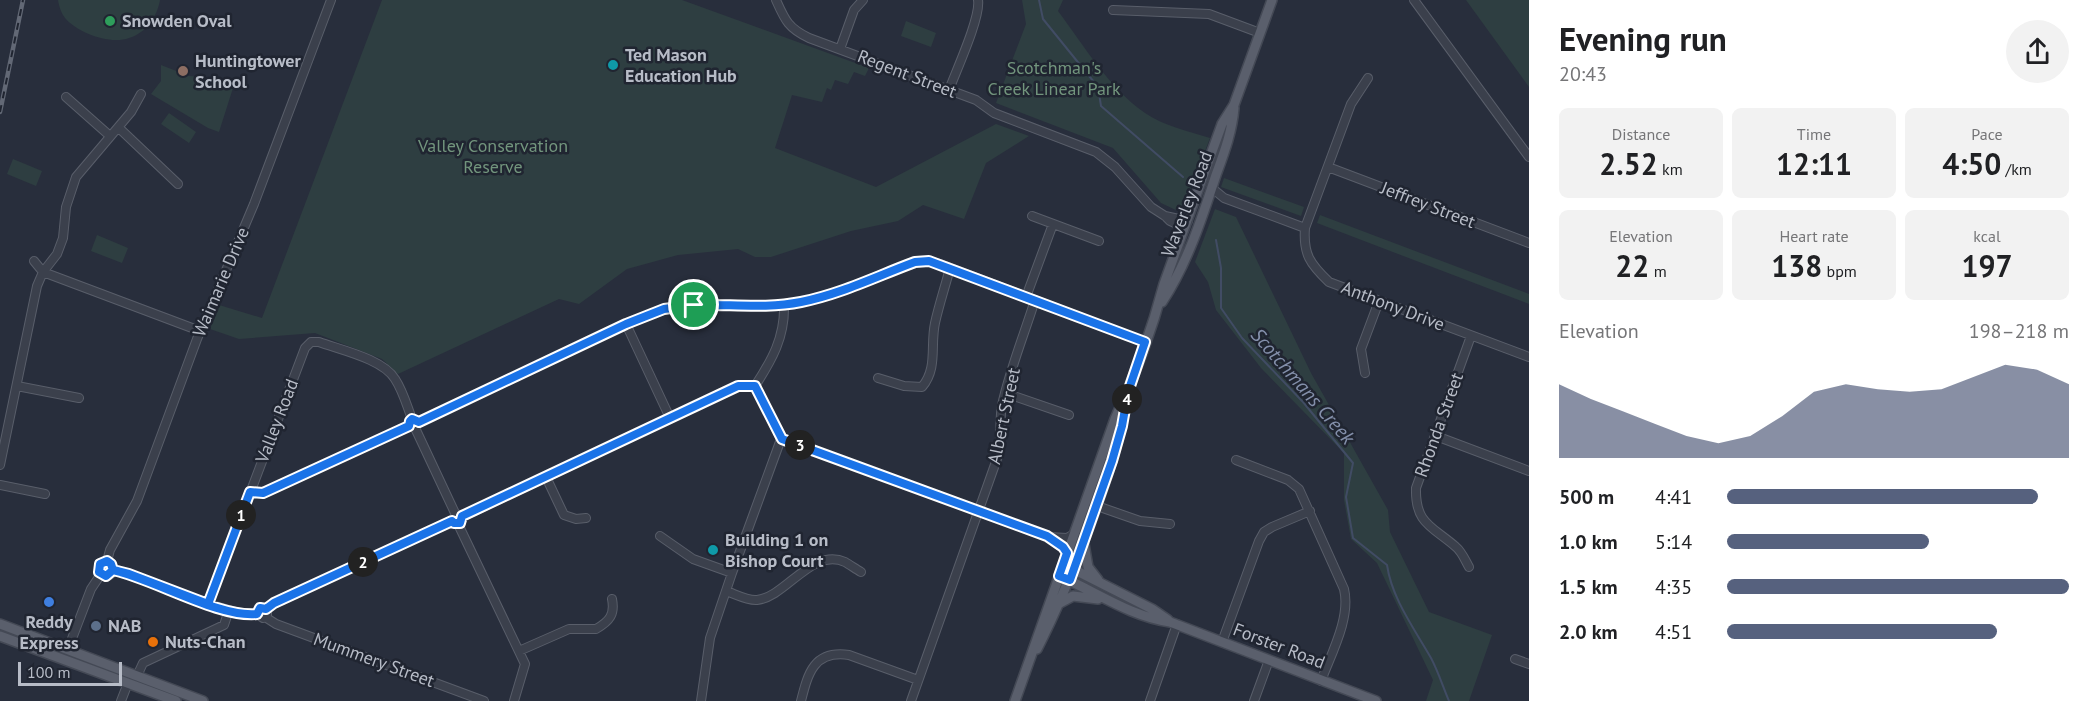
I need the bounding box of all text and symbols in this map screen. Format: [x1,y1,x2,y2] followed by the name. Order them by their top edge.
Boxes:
[122,9,232,32] place label: Snowden Oval
[103,14,117,28] marker: Snowden Oval
[1559,17,1727,60] text: Evening run
[2006,20,2069,83] button: share
[625,43,737,87] place label: Ted Mason Education Hub
[854,44,960,103] street label: Regent Street
[195,49,301,93] place label: Huntingtower School
[987,56,1121,100] park label: Scotchman's Creek Linear Park
[606,58,620,72] marker: Ted Mason Education Hub
[1559,61,1607,87] text: 20:43
[176,64,190,78] marker: Huntingtower School
[1612,124,1670,144] text: Distance
[1797,124,1831,144] text: Time
[1971,124,2003,144] text: Pace
[417,134,568,178] park label: Valley Conservation Reserve
[1599,144,1658,183] text: 2.52
[1776,144,1852,183] text: 12:11
[1942,144,2001,183] text: 4:50
[1156,148,1217,260] street label: Waverley Road
[1658,159,1683,179] text: km
[2001,159,2032,179] text: /km
[1377,176,1479,233] street label: Jeffrey Street
[187,224,254,340] street label: Waimarie Drive
[1609,226,1673,246] text: Elevation
[1779,226,1849,246] text: Heart rate
[1973,226,2001,246] text: kcal
[1615,246,1649,285] text: 22
[1771,246,1822,285] text: 138
[1961,246,2013,285] text: 197
[1649,261,1667,281] text: m
[1822,261,1857,281] text: bpm
[1338,275,1448,336] street label: Anthony Drive
[668,279,719,330] pin
[677,288,710,321] icon: arrive
[1559,318,1639,344] text: Elevation
[1969,318,2069,344] text: 198–218 m
[1245,322,1361,450] water label: Scotchmans Creek
[982,365,1025,466] street label: Albert Street
[1409,369,1468,480] street label: Rhonda Street
[250,376,303,467] street label: Valley Road
[1112,384,1142,414] pin: 4
[1122,389,1132,409] text: 4
[785,430,815,460] pin: 3
[795,435,805,455] text: 3
[1559,484,1614,510] text: 500 m
[1655,484,1692,510] text: 4:41
[226,500,256,530] pin: 1
[236,505,246,525] text: 1
[725,528,828,572] place label: Building 1 on Bishop Court
[1559,529,1618,555] text: 1.0 km
[1655,529,1692,555] text: 5:14
[706,543,720,557] marker: Building 1 on Bishop Court
[348,547,378,577] pin: 2
[358,552,368,572] text: 2
[1559,574,1618,600] text: 1.5 km
[1655,574,1692,600] text: 4:35
[42,595,56,609] marker: Reddy Express
[19,610,79,654] place label: Reddy Express
[108,614,141,637] place label: NAB
[1230,617,1328,674] street label: Forster Road
[89,619,103,633] marker: NAB
[1559,619,1618,645] text: 2.0 km
[1655,619,1692,645] text: 4:51
[311,627,438,692] street label: Mummery Street
[165,630,245,653] place label: Nuts-Chan
[146,635,160,649] marker: Nuts-Chan
[18,659,122,686] scale bar
[27,662,70,682] text: 100 m

